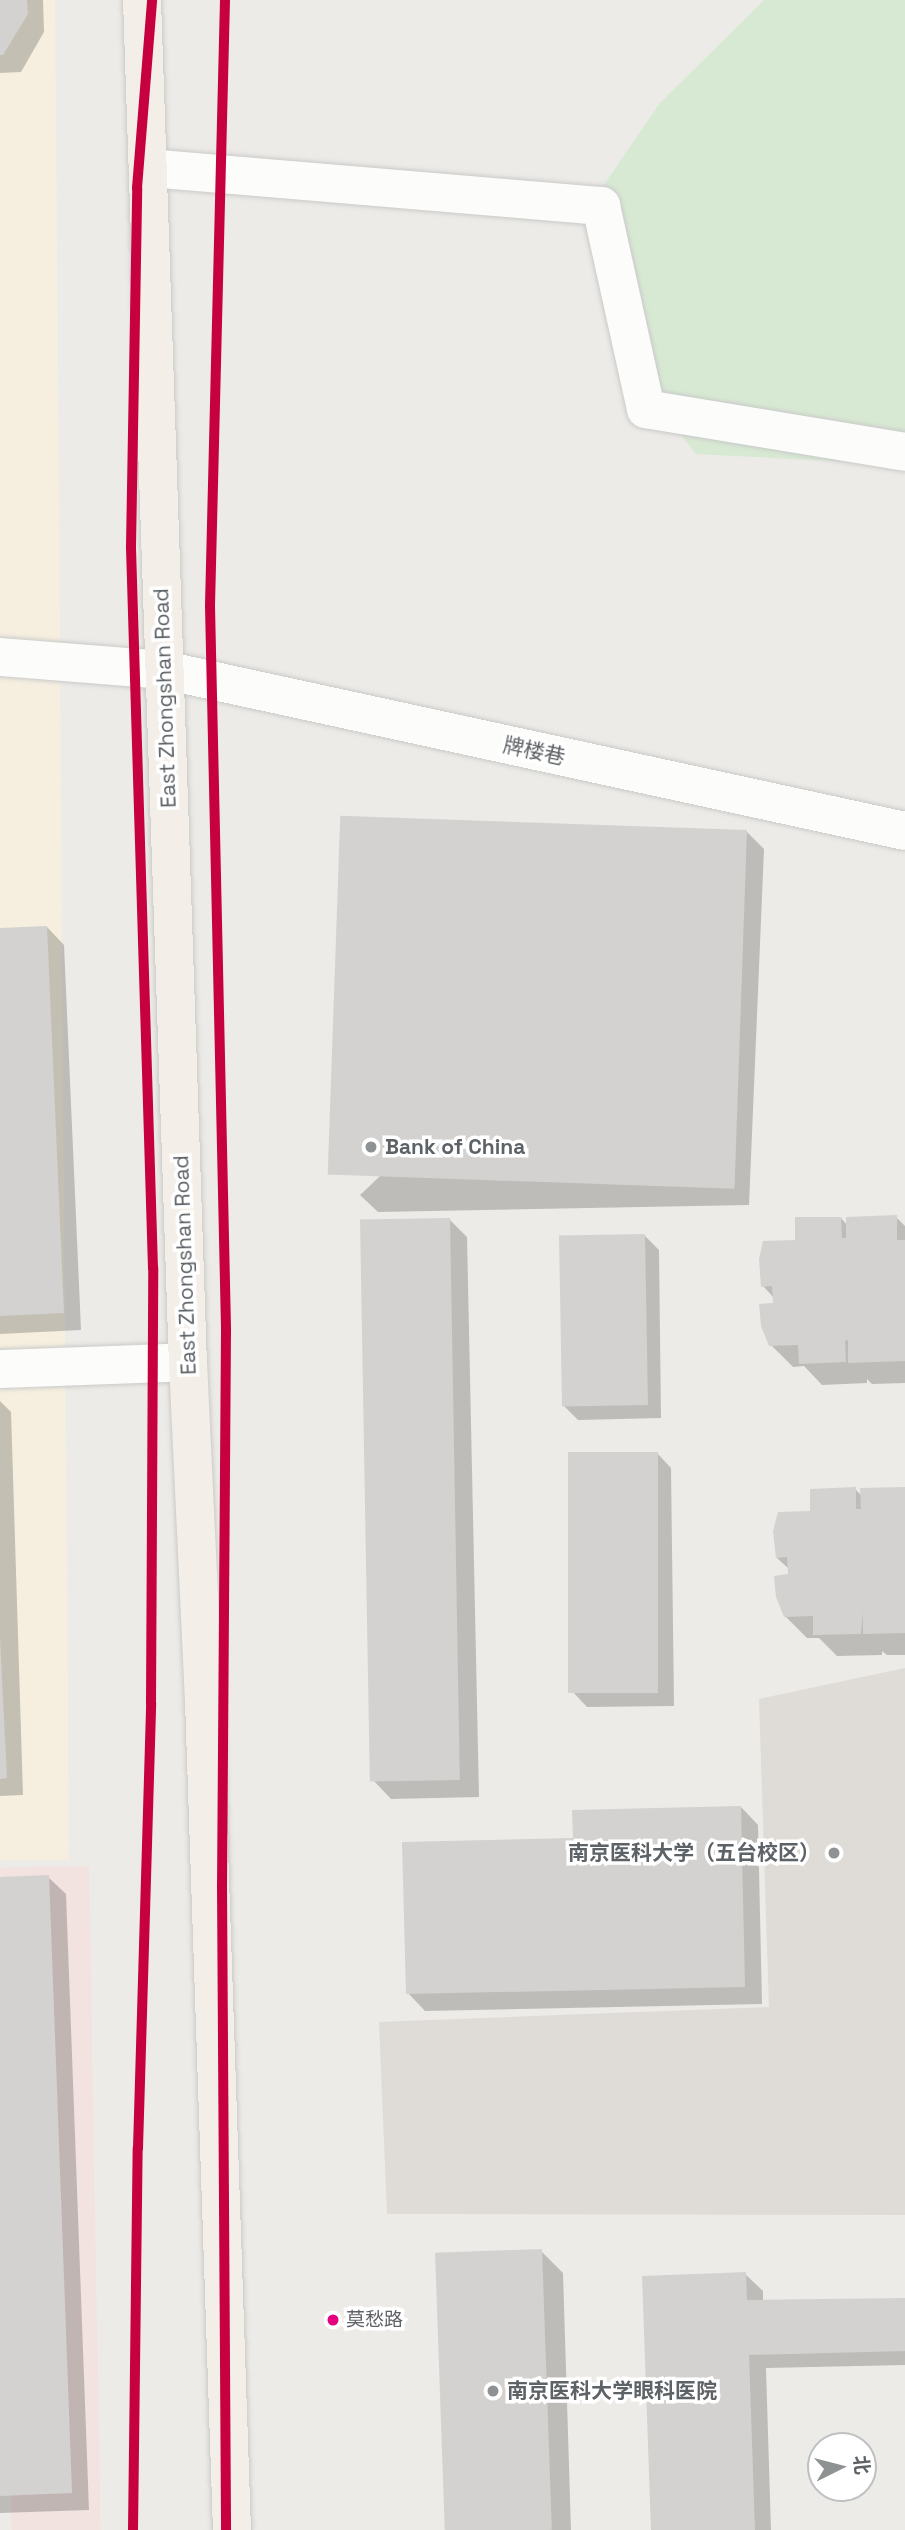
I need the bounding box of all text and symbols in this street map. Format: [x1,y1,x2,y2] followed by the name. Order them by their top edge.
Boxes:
[149,588,181,808] street label: East Zhongshan Road
[501,732,567,770] street label: 牌楼巷
[385,1134,525,1160] place label: Bank of China
[363,1139,379,1155] marker: Bank of China
[169,1155,201,1375] street label: East Zhongshan Road
[568,1840,820,1866] place label: 南京医科大学（五台校区）
[826,1845,842,1861] marker: 南京医科大学（五台校区）
[346,2309,403,2331] place label: 莫愁路
[326,2313,340,2327] marker: 莫愁路
[507,2378,717,2404] place label: 南京医科大学眼科医院
[485,2383,501,2399] marker: 南京医科大学眼科医院
[807,2432,877,2502] north arrow
[848,2454,875,2476] text: 北

